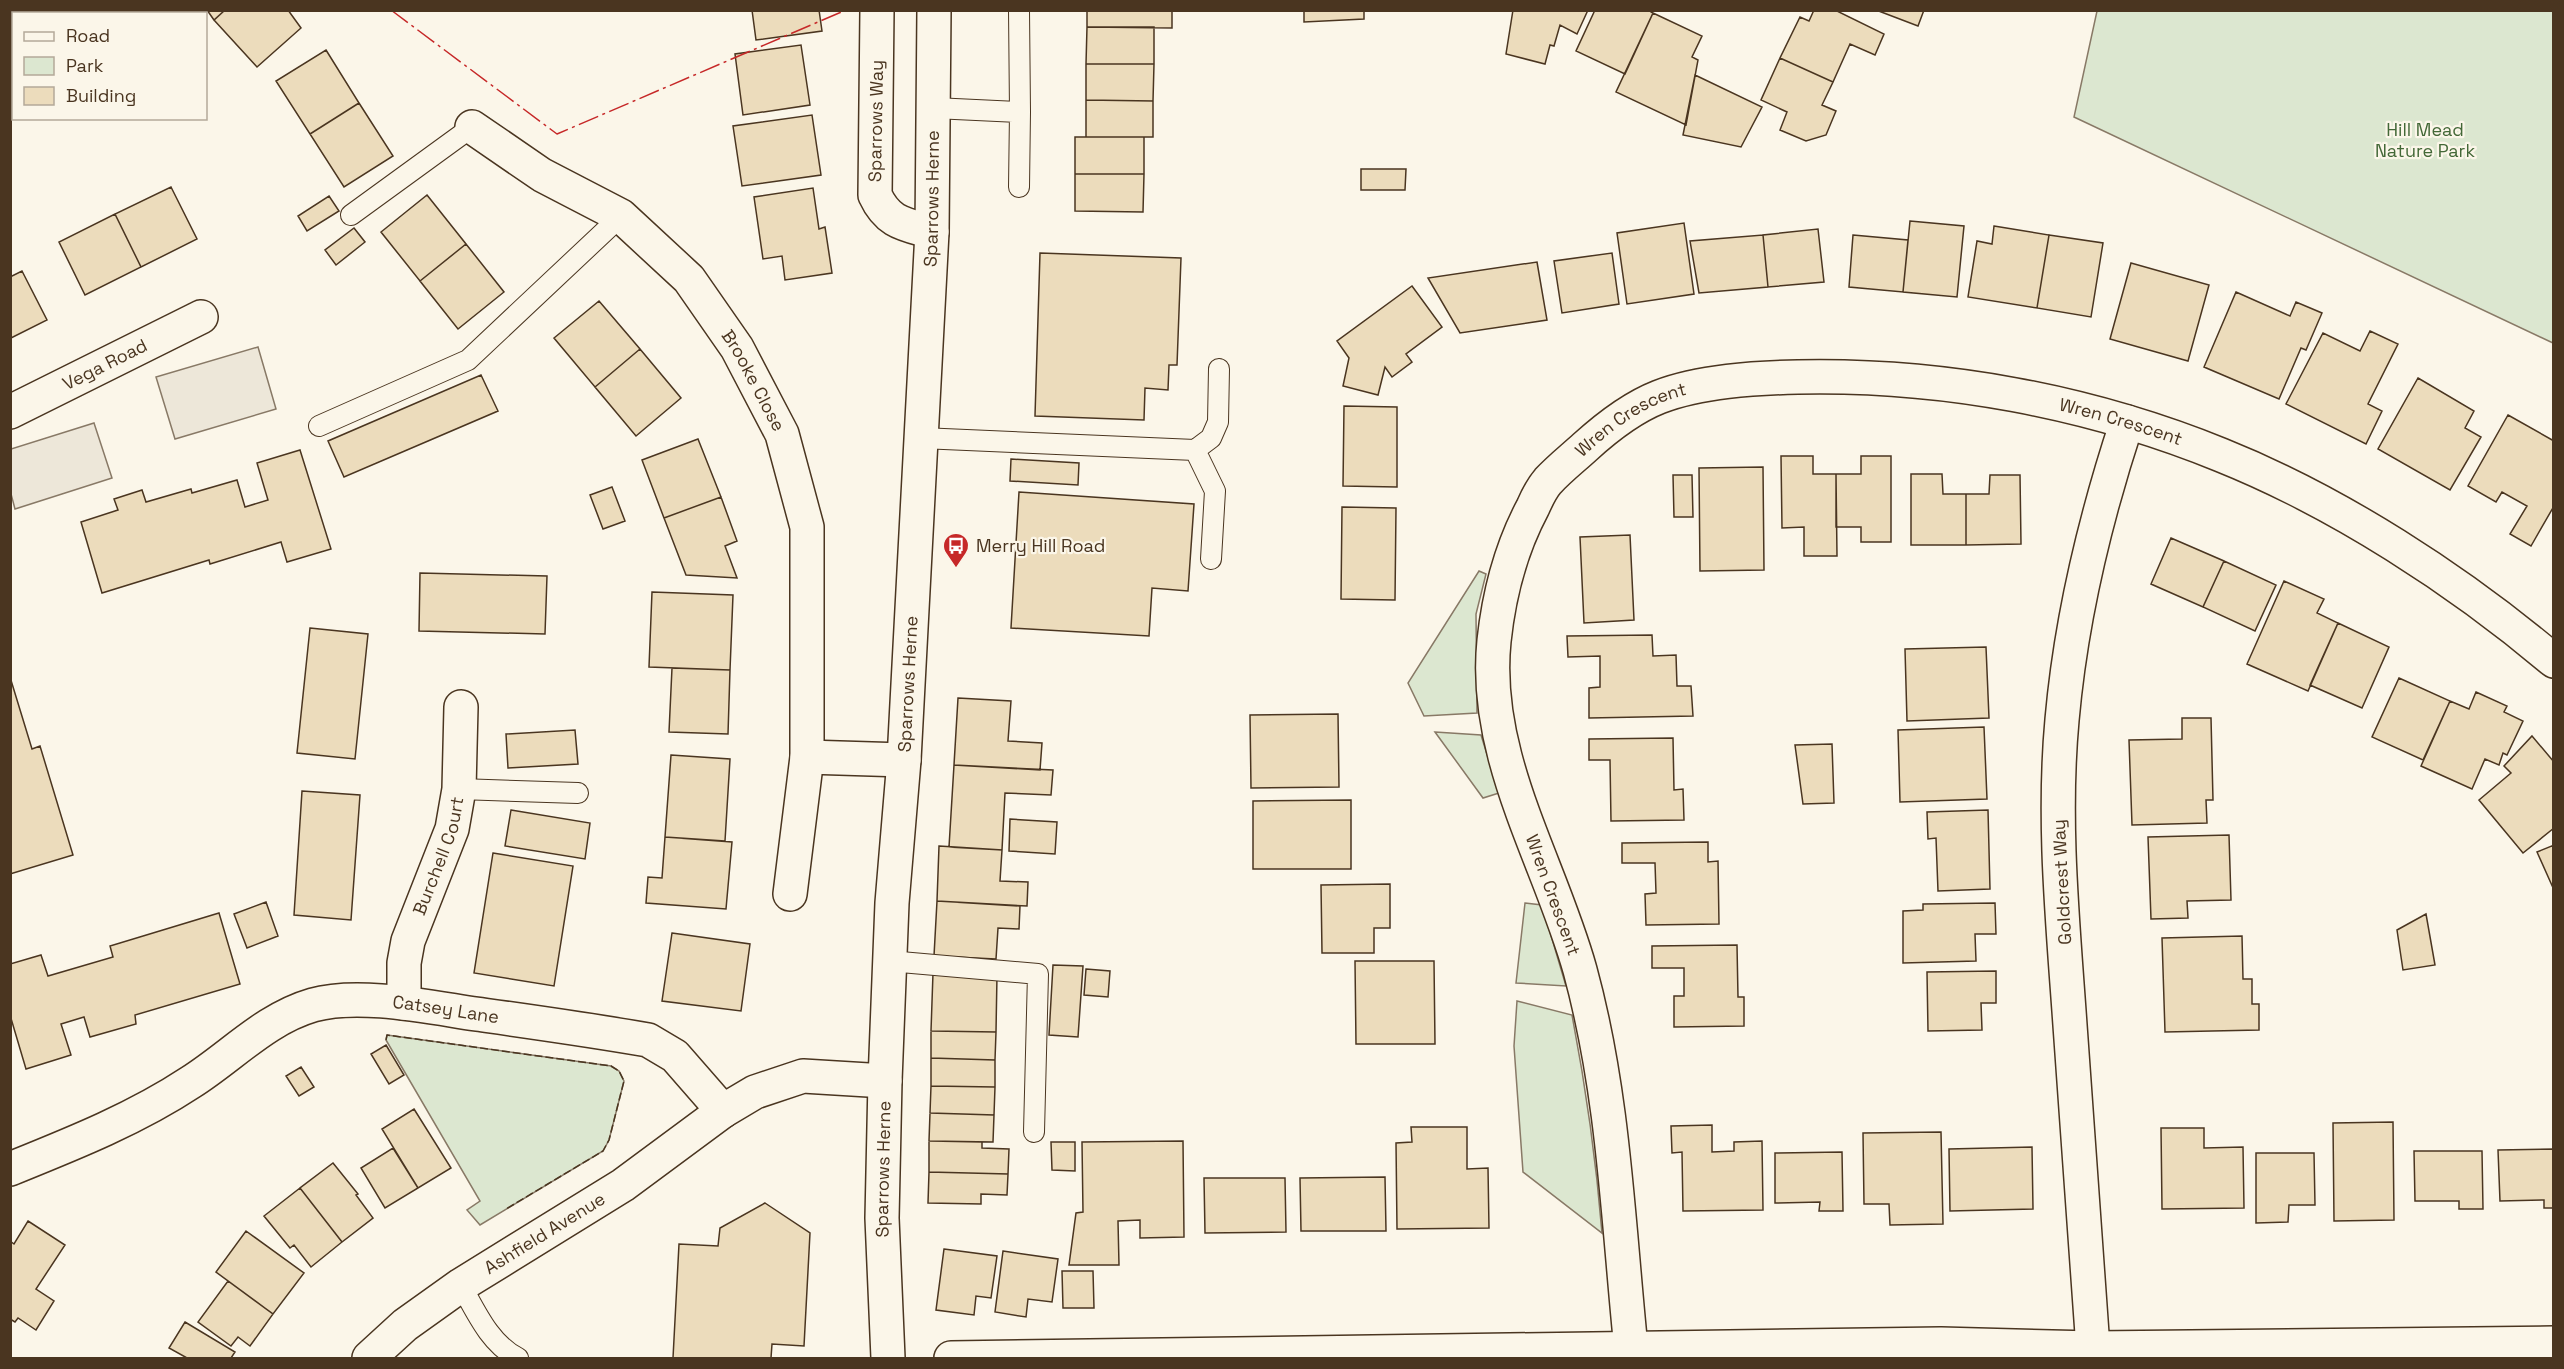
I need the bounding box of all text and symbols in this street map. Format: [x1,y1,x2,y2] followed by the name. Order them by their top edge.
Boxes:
[12,12,207,120] legend
[66,24,110,47] text: Road
[66,54,104,77] text: Park
[863,60,888,182] street label: Sparrows Way
[66,84,136,107] text: Building
[2375,118,2475,162] park label: Hill Mead Nature Park
[918,130,944,267] street label: Sparrows Herne
[717,325,791,435] street label: Brooke Close
[58,334,151,395] street label: Vega Road
[1570,377,1688,461] street label: Wren Crescent
[2057,392,2186,450] street label: Wren Crescent
[941,531,971,569] bus stop icon: Merry Hill Road
[976,534,1105,557] place label: Merry Hill Road
[892,615,923,753] street label: Sparrows Herne
[407,795,468,918] street label: Burchell Court
[2047,819,2076,945] street label: Goldcrest Way
[1521,831,1586,958] street label: Wren Crescent
[392,990,500,1028] street label: Catsey Lane
[870,1101,896,1238] street label: Sparrows Herne
[480,1187,609,1279] street label: Ashfield Avenue

